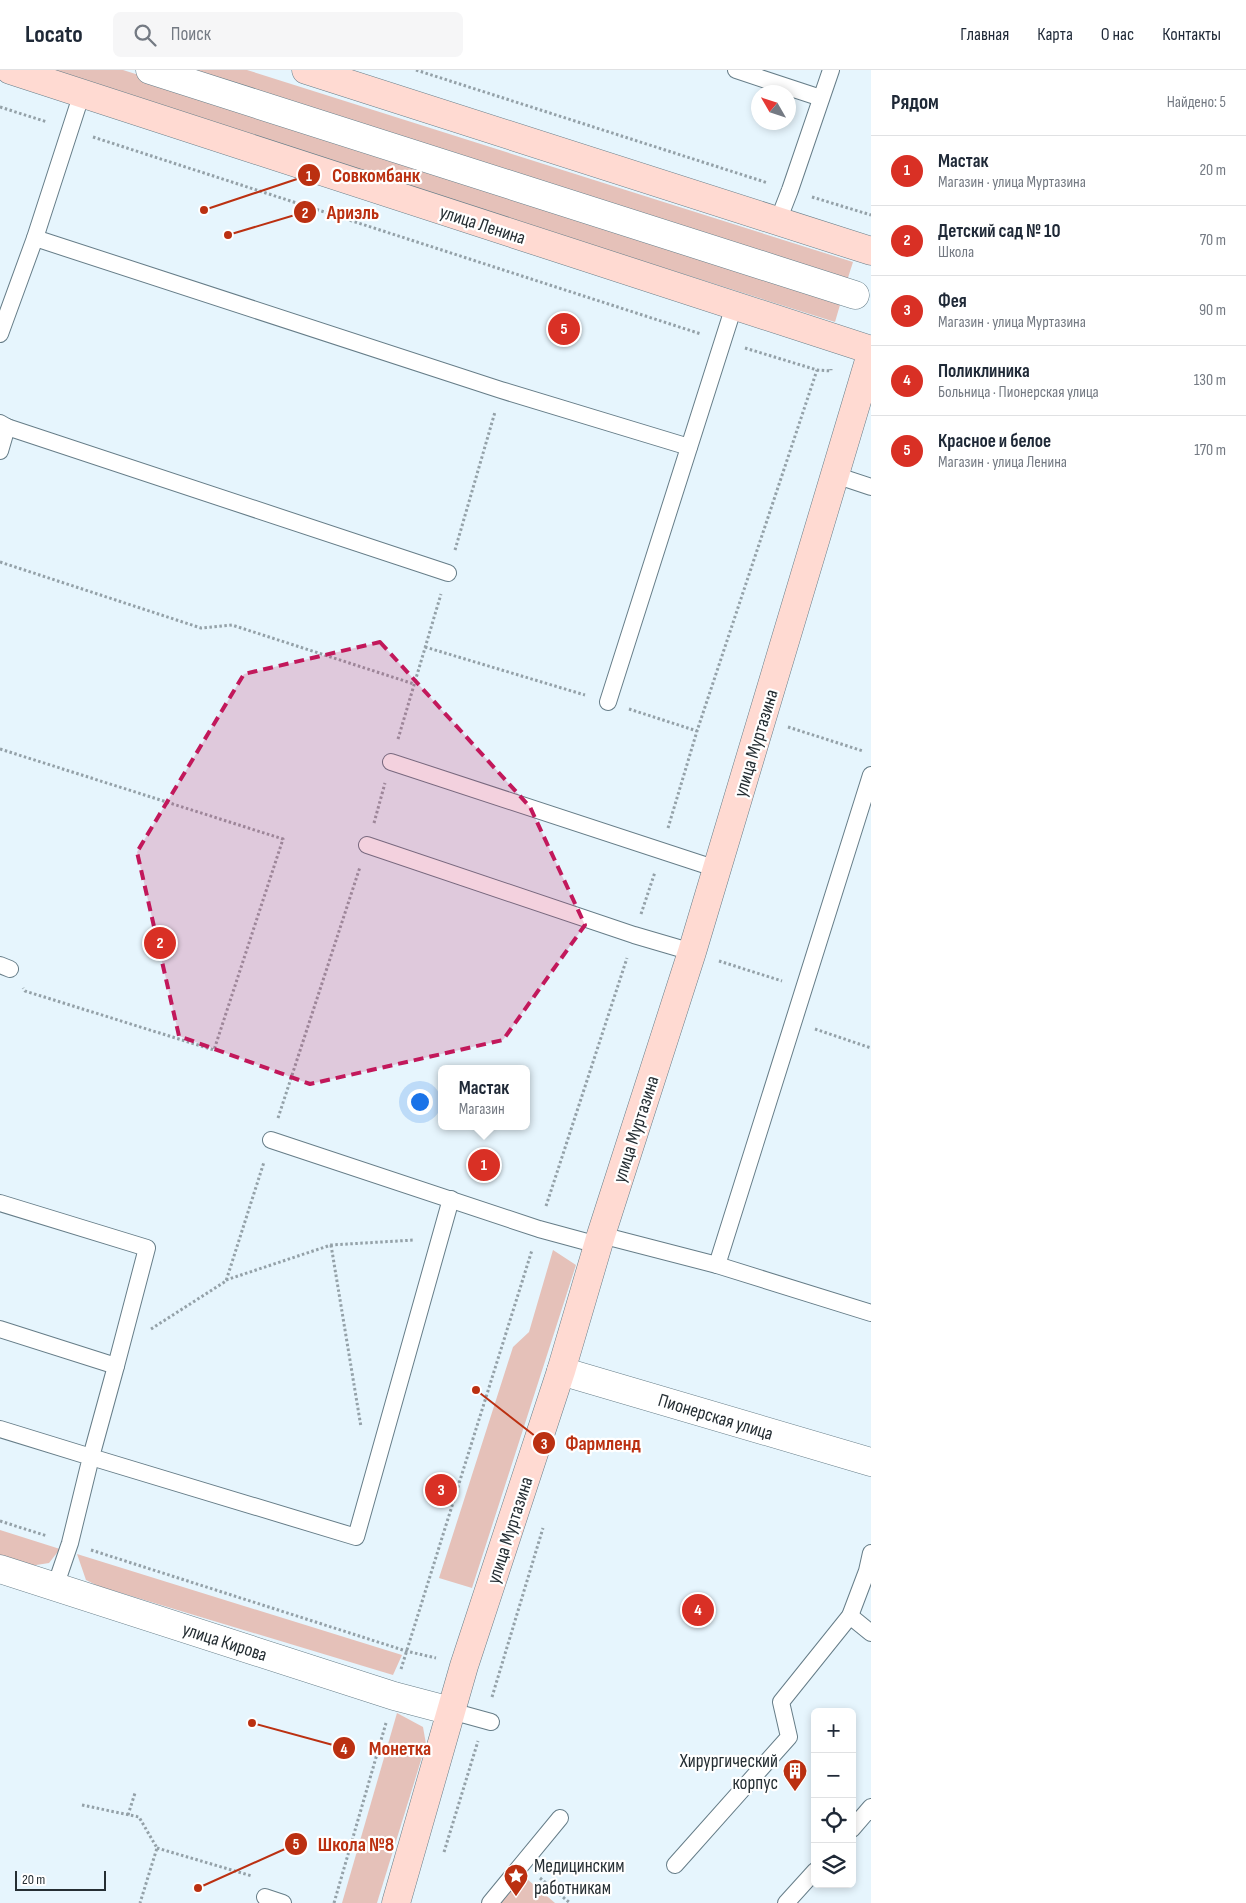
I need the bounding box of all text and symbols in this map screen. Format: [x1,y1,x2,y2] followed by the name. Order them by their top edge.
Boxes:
[113,12,463,57] search box
[25,20,83,49] text: Locato
[131,21,159,49] icon: search
[171,23,211,46] text: Поиск
[960,24,1009,45] text: Главная
[1037,24,1073,45] text: Карта
[1101,24,1134,45] text: О нас
[1162,24,1221,45] text: Контакты
[751,85,796,130] north arrow
[891,90,939,115] text: Рядом
[1167,93,1226,112] text: Найдено: 5
[938,150,988,173] text: Мастак
[296,158,430,193] callout: Совкомбанк
[904,161,910,180] text: 1
[1199,161,1226,180] text: 20 m
[332,164,421,188] text: Совкомбанк
[306,167,312,186] text: 1
[938,173,1086,192] text: Магазин · улица Муртазина
[292,195,389,230] callout: Ариэль
[326,201,379,225] text: Ариэль
[437,201,528,250] street label: улица Ленина
[302,204,308,223] text: 2
[938,220,1060,243] text: Детский сад № 10
[903,231,911,250] text: 2
[1200,231,1226,250] text: 70 m
[938,243,974,262] text: Школа
[938,290,967,313] text: Фея
[903,301,911,320] text: 3
[1199,301,1226,320] text: 90 m
[548,310,580,348] pin: 5
[938,313,1086,332] text: Магазин · улица Муртазина
[938,360,1030,383] text: Поликлиника
[903,371,911,390] text: 4
[1194,371,1226,390] text: 130 m
[938,383,1099,402] text: Больница · Пионерская улица
[938,430,1051,453] text: Красное и белое
[903,441,911,460] text: 5
[1194,441,1226,460] text: 170 m
[938,453,1067,472] text: Магазин · улица Ленина
[729,687,784,800] street label: улица Муртазина
[144,924,176,962] pin: 2
[438,1065,530,1130] popup
[608,1073,665,1186] street label: улица Муртазина
[459,1077,509,1100] text: Мастак
[407,1089,433,1115] your location
[459,1100,505,1119] text: Магазин
[468,1146,500,1184] pin: 1
[655,1389,776,1446] street label: Пионерская улица
[531,1426,651,1461] callout: Фармленд
[565,1432,641,1456] text: Фармленд
[541,1435,548,1454] text: 3
[425,1471,457,1509] pin: 3
[482,1474,539,1587] street label: улица Муртазина
[682,1591,714,1629] pin: 4
[179,1618,270,1667] street label: улица Кирова
[811,1708,856,1888] map controls
[811,1708,856,1753] button: +
[331,1731,444,1766] callout: Монетка
[369,1737,431,1761] text: Монетка
[341,1740,348,1759] text: 4
[679,1750,778,1795] place label: Хирургический корпус
[811,1753,856,1798] button: −
[782,1758,808,1792] building icon: Хирургический корпус
[811,1798,856,1843] button: locate
[284,1827,404,1862] callout: Школа №8
[318,1833,394,1857] text: Школа №8
[293,1835,300,1854] text: 5
[811,1843,856,1888] button: layers
[534,1855,624,1900] place label: Медицинским работникам
[503,1863,529,1897] place icon: Медицинским работникам
[15,1868,106,1891] scale bar
[22,1871,45,1888] text: 20 m

